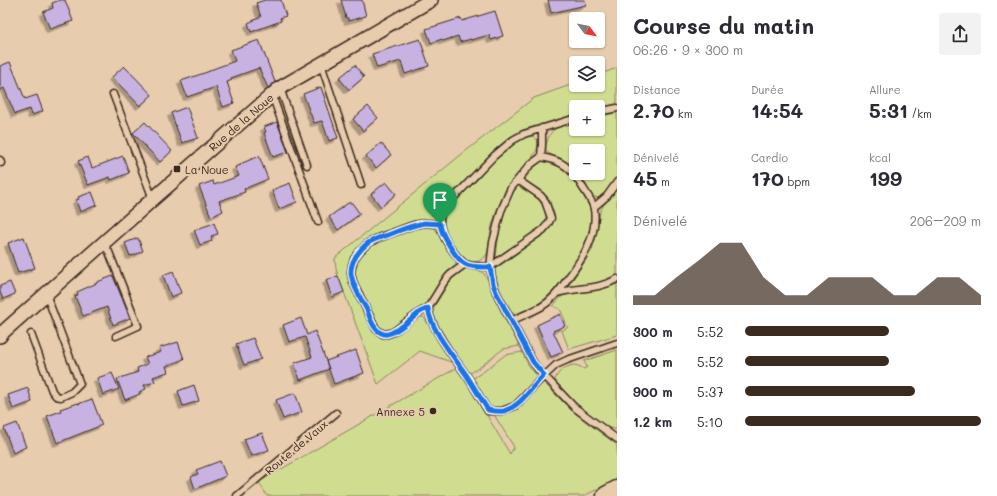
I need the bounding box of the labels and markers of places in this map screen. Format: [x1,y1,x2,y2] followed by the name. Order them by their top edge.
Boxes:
[185,162,229,177] place label: La Noue
[172,164,182,174] marker: La Noue
[423,183,457,224] pin
[376,404,425,419] place label: Annexe 5
[428,406,438,416] marker: Annexe 5

